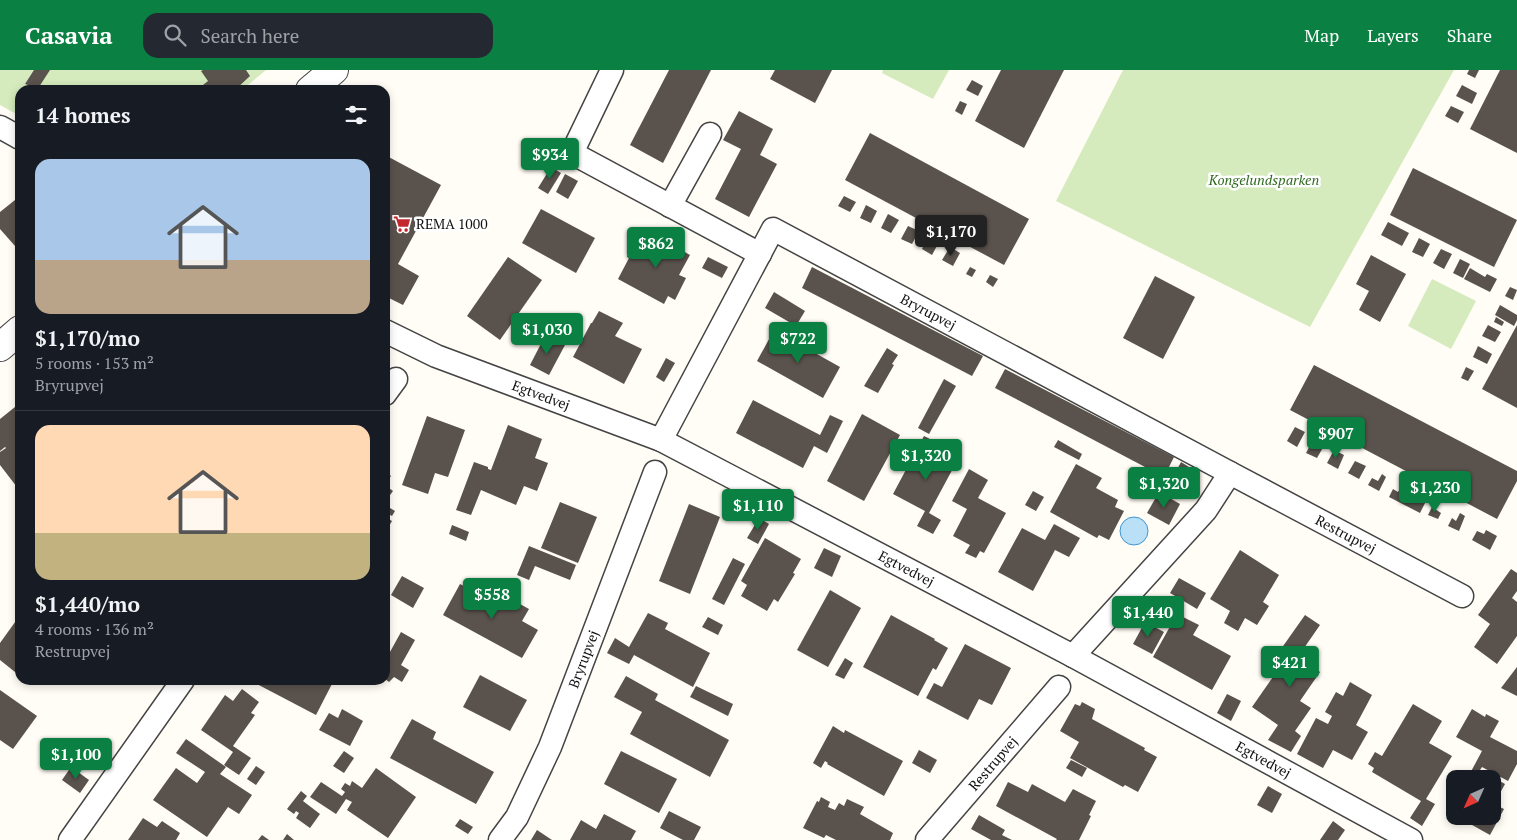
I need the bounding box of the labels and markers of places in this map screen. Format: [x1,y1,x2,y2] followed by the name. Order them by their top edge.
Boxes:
[520,138,580,180] pin: $934
[392,214,412,234] supermarket icon: REMA 1000
[416,214,488,233] place label: REMA 1000
[910,214,992,257] pin: $1,170
[626,226,686,269] pin: $862
[506,312,588,355] pin: $1,030
[768,322,828,364] pin: $722
[1306,416,1366,459] pin: $907
[885,438,967,481] pin: $1,320
[1123,466,1205,509] pin: $1,320
[1394,470,1476,513] pin: $1,230
[717,488,799,531] pin: $1,110
[462,578,522,620] pin: $558
[1107,596,1189,638] pin: $1,440
[1260,646,1320,688] pin: $421
[35,738,117,780] pin: $1,100

